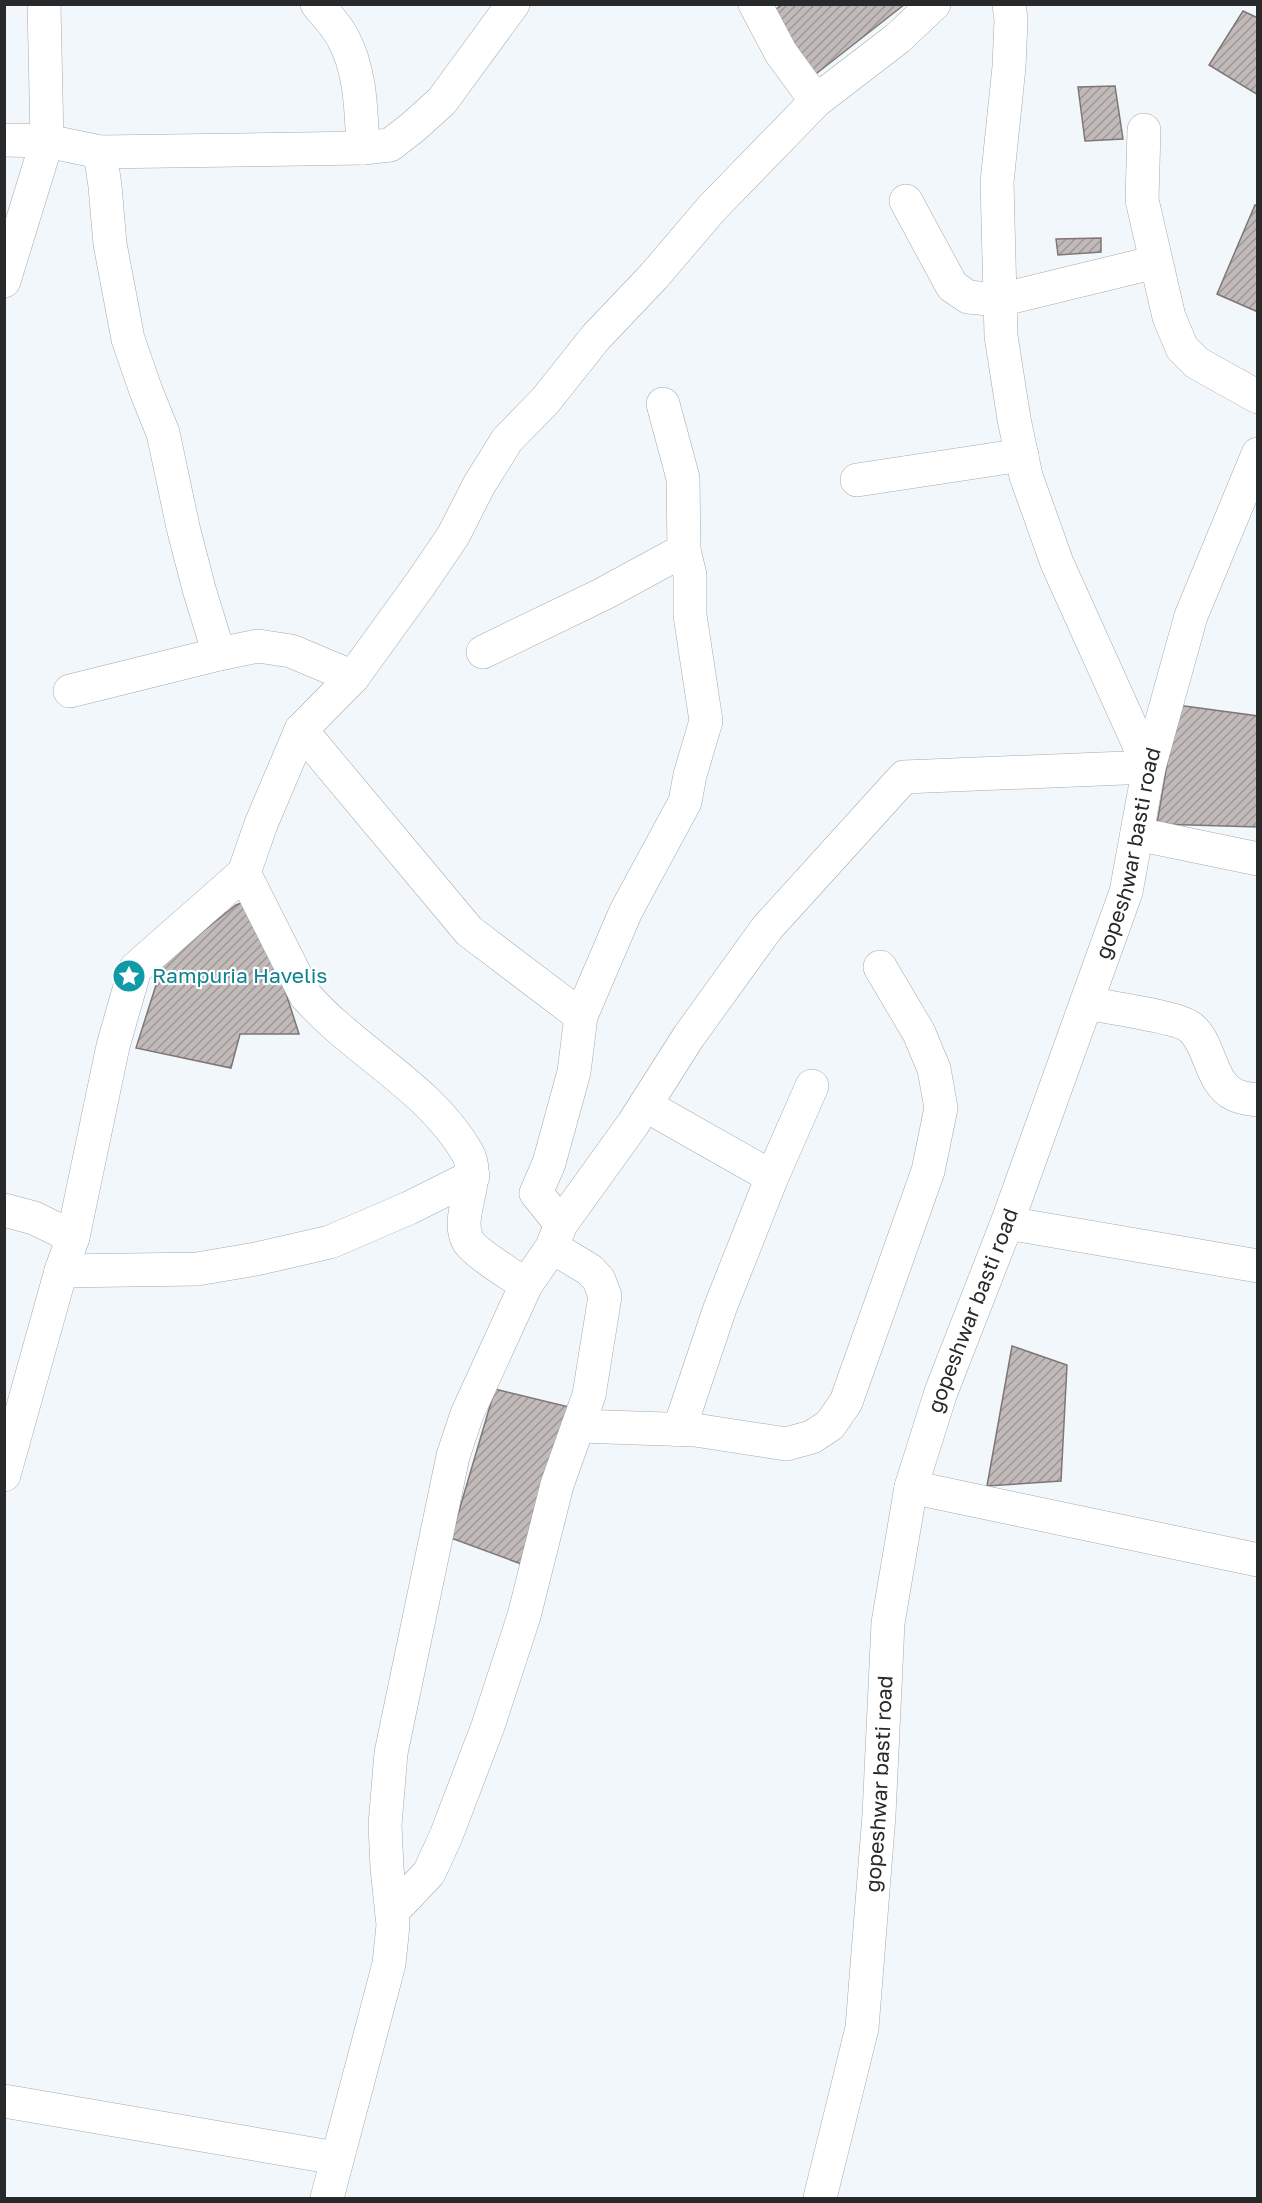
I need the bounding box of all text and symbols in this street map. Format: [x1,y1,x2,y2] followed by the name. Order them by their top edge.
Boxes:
[1089,744,1166,962] street label: gopeshwar basti road
[111,958,147,994] place icon: Rampuria Havelis
[152,962,327,988] place label: Rampuria Havelis
[921,1205,1023,1416] street label: gopeshwar basti road
[859,1675,898,1893] street label: gopeshwar basti road

